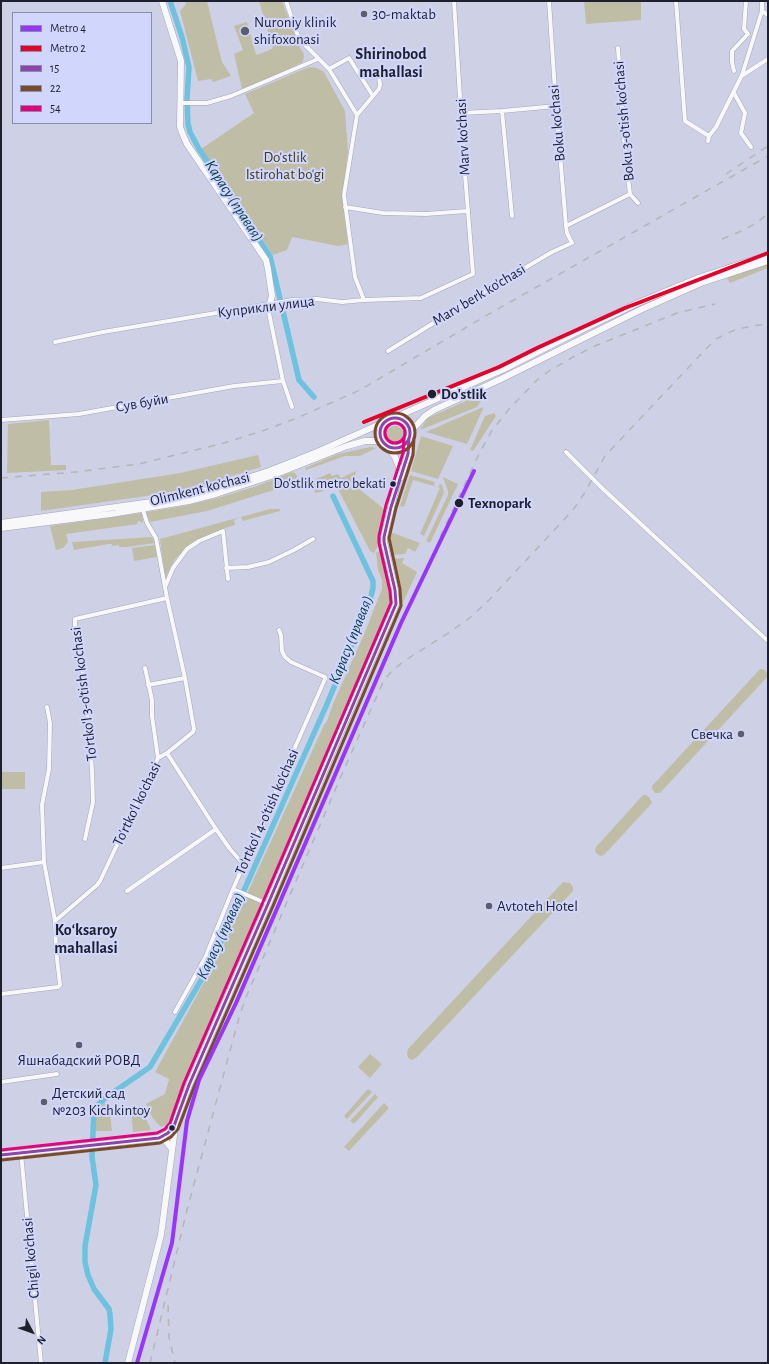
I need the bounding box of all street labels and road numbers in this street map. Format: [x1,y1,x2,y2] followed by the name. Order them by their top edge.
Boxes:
[610,60,638,182] street label: Boku 3-o'tish ko'chasi
[545,84,569,162] street label: Boku ko'chasi
[452,98,474,176] street label: Marv ko'chasi
[429,260,529,330] street label: Marv berk ko'chasi
[216,292,316,322] street label: Куприкли улица
[114,389,170,417] street label: Сув буйи
[148,468,252,510] street label: Olimkent ko'chasi
[67,626,101,762] street label: To'rtko'l 3-o'tish ko'chasi
[231,746,303,878] street label: To'rtko'l 4-o'tish ko'chasi
[109,759,165,849] street label: To'rtko'l ko'chasi
[18,1217,44,1299] street label: Chigil ko'chasi

